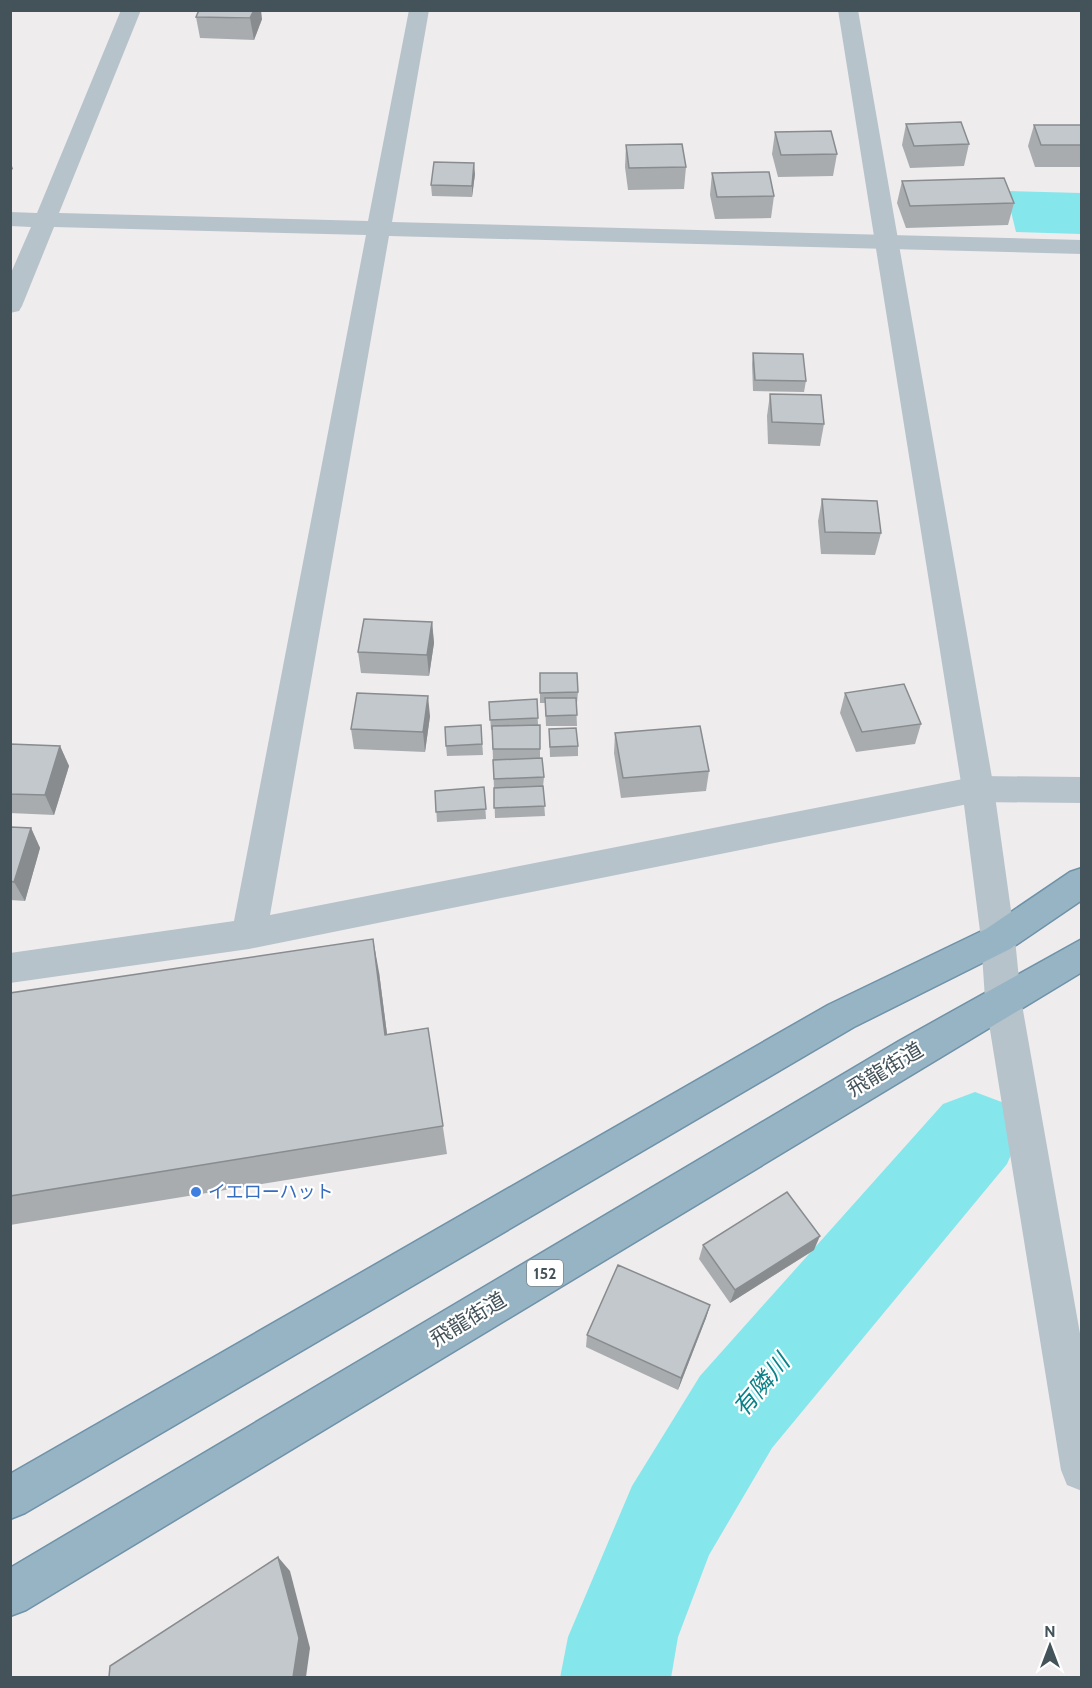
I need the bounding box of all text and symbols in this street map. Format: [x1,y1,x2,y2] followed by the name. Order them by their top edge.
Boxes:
[843,1037,927,1101] street label: 飛龍街道
[208,1181,333,1203] place label: イエローハット
[189,1185,203,1199] marker: イエローハット
[527,1260,563,1286] road number: 152
[426,1287,510,1351] street label: 飛龍街道
[727,1346,797,1422] water label: 有隣川
[1020,1616,1080,1676] north arrow
[1044,1622,1056,1641] text: N

